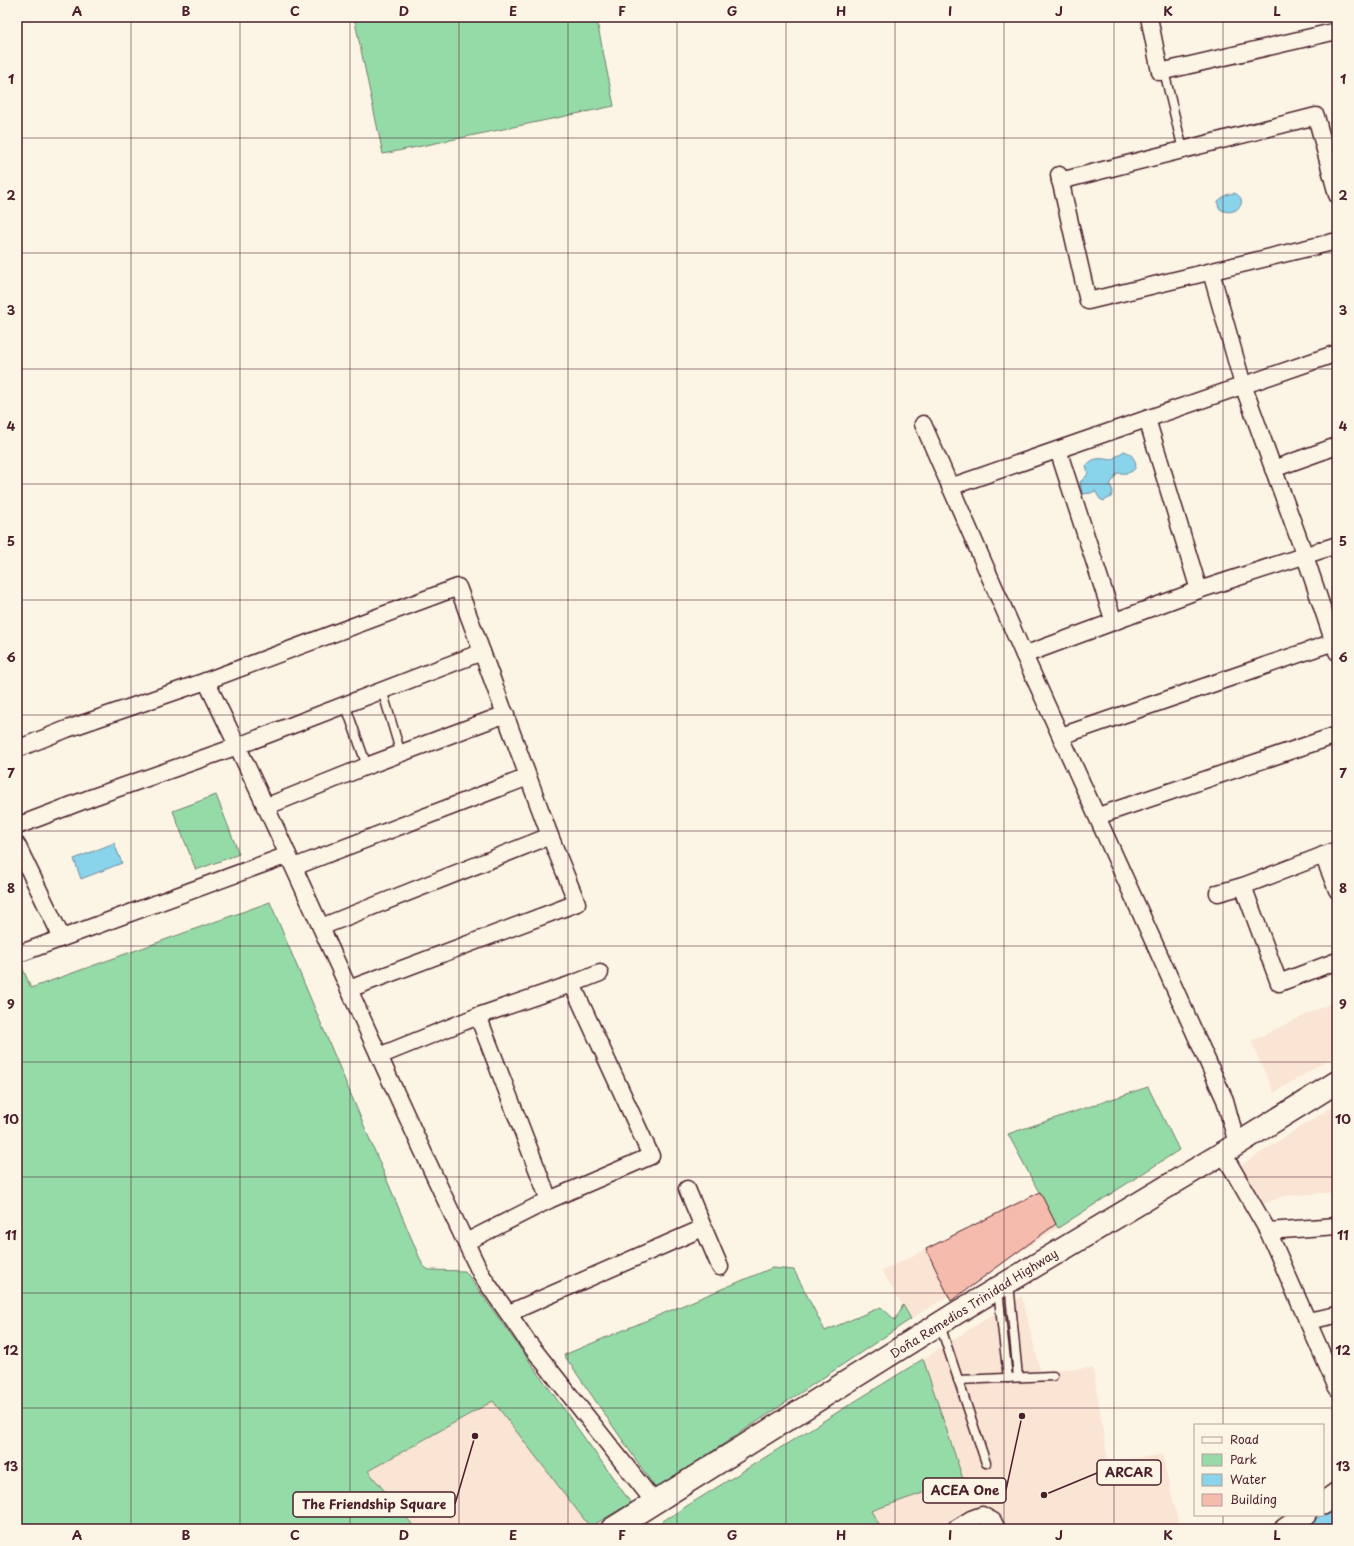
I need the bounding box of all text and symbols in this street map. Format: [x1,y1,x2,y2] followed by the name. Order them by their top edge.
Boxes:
[72,1,82,20] text: A
[182,1,191,20] text: B
[290,1,300,20] text: C
[399,1,409,20] text: D
[509,1,517,20] text: E
[618,1,626,20] text: F
[727,1,737,20] text: G
[836,1,846,20] text: H
[948,1,952,20] text: I
[1055,1,1063,20] text: J
[1163,1,1173,20] text: K
[1273,1,1281,20] text: L
[8,69,14,88] text: 1
[1340,69,1346,88] text: 1
[6,185,16,204] text: 2
[1338,185,1348,204] text: 2
[7,300,16,319] text: 3
[1339,300,1348,319] text: 3
[7,416,16,435] text: 4
[1339,416,1348,435] text: 4
[7,531,15,550] text: 5
[1339,531,1347,550] text: 5
[6,647,16,666] text: 6
[1338,647,1348,666] text: 6
[7,763,15,782] text: 7
[1339,763,1347,782] text: 7
[7,878,15,897] text: 8
[1339,878,1347,897] text: 8
[7,994,15,1013] text: 9
[1339,994,1347,1013] text: 9
[3,1109,19,1128] text: 10
[1335,1109,1351,1128] text: 10
[5,1225,17,1244] text: 11
[1337,1225,1349,1244] text: 11
[886,1244,1061,1362] street label: Doña Remedios Trinidad Highway
[3,1340,19,1359] text: 12
[1335,1340,1351,1359] text: 12
[1194,1424,1324,1516] legend
[1230,1430,1259,1448] text: Road
[1230,1450,1257,1468] text: Park
[4,1456,19,1475] text: 13
[1336,1456,1351,1475] text: 13
[1097,1460,1161,1485] callout: ARCAR
[1105,1462,1153,1481] text: ARCAR
[1230,1470,1267,1488] text: Water
[923,1478,1006,1503] callout: ACEA One
[930,1480,1000,1499] text: ACEA One
[1230,1490,1277,1508] text: Building
[293,1492,455,1517] callout: The Friendship Square
[302,1494,446,1513] text: The Friendship Square
[72,1525,82,1544] text: A
[182,1525,191,1544] text: B
[290,1525,300,1544] text: C
[399,1525,409,1544] text: D
[509,1525,517,1544] text: E
[618,1525,626,1544] text: F
[727,1525,737,1544] text: G
[836,1525,846,1544] text: H
[948,1525,952,1544] text: I
[1055,1525,1063,1544] text: J
[1163,1525,1173,1544] text: K
[1273,1525,1281,1544] text: L

